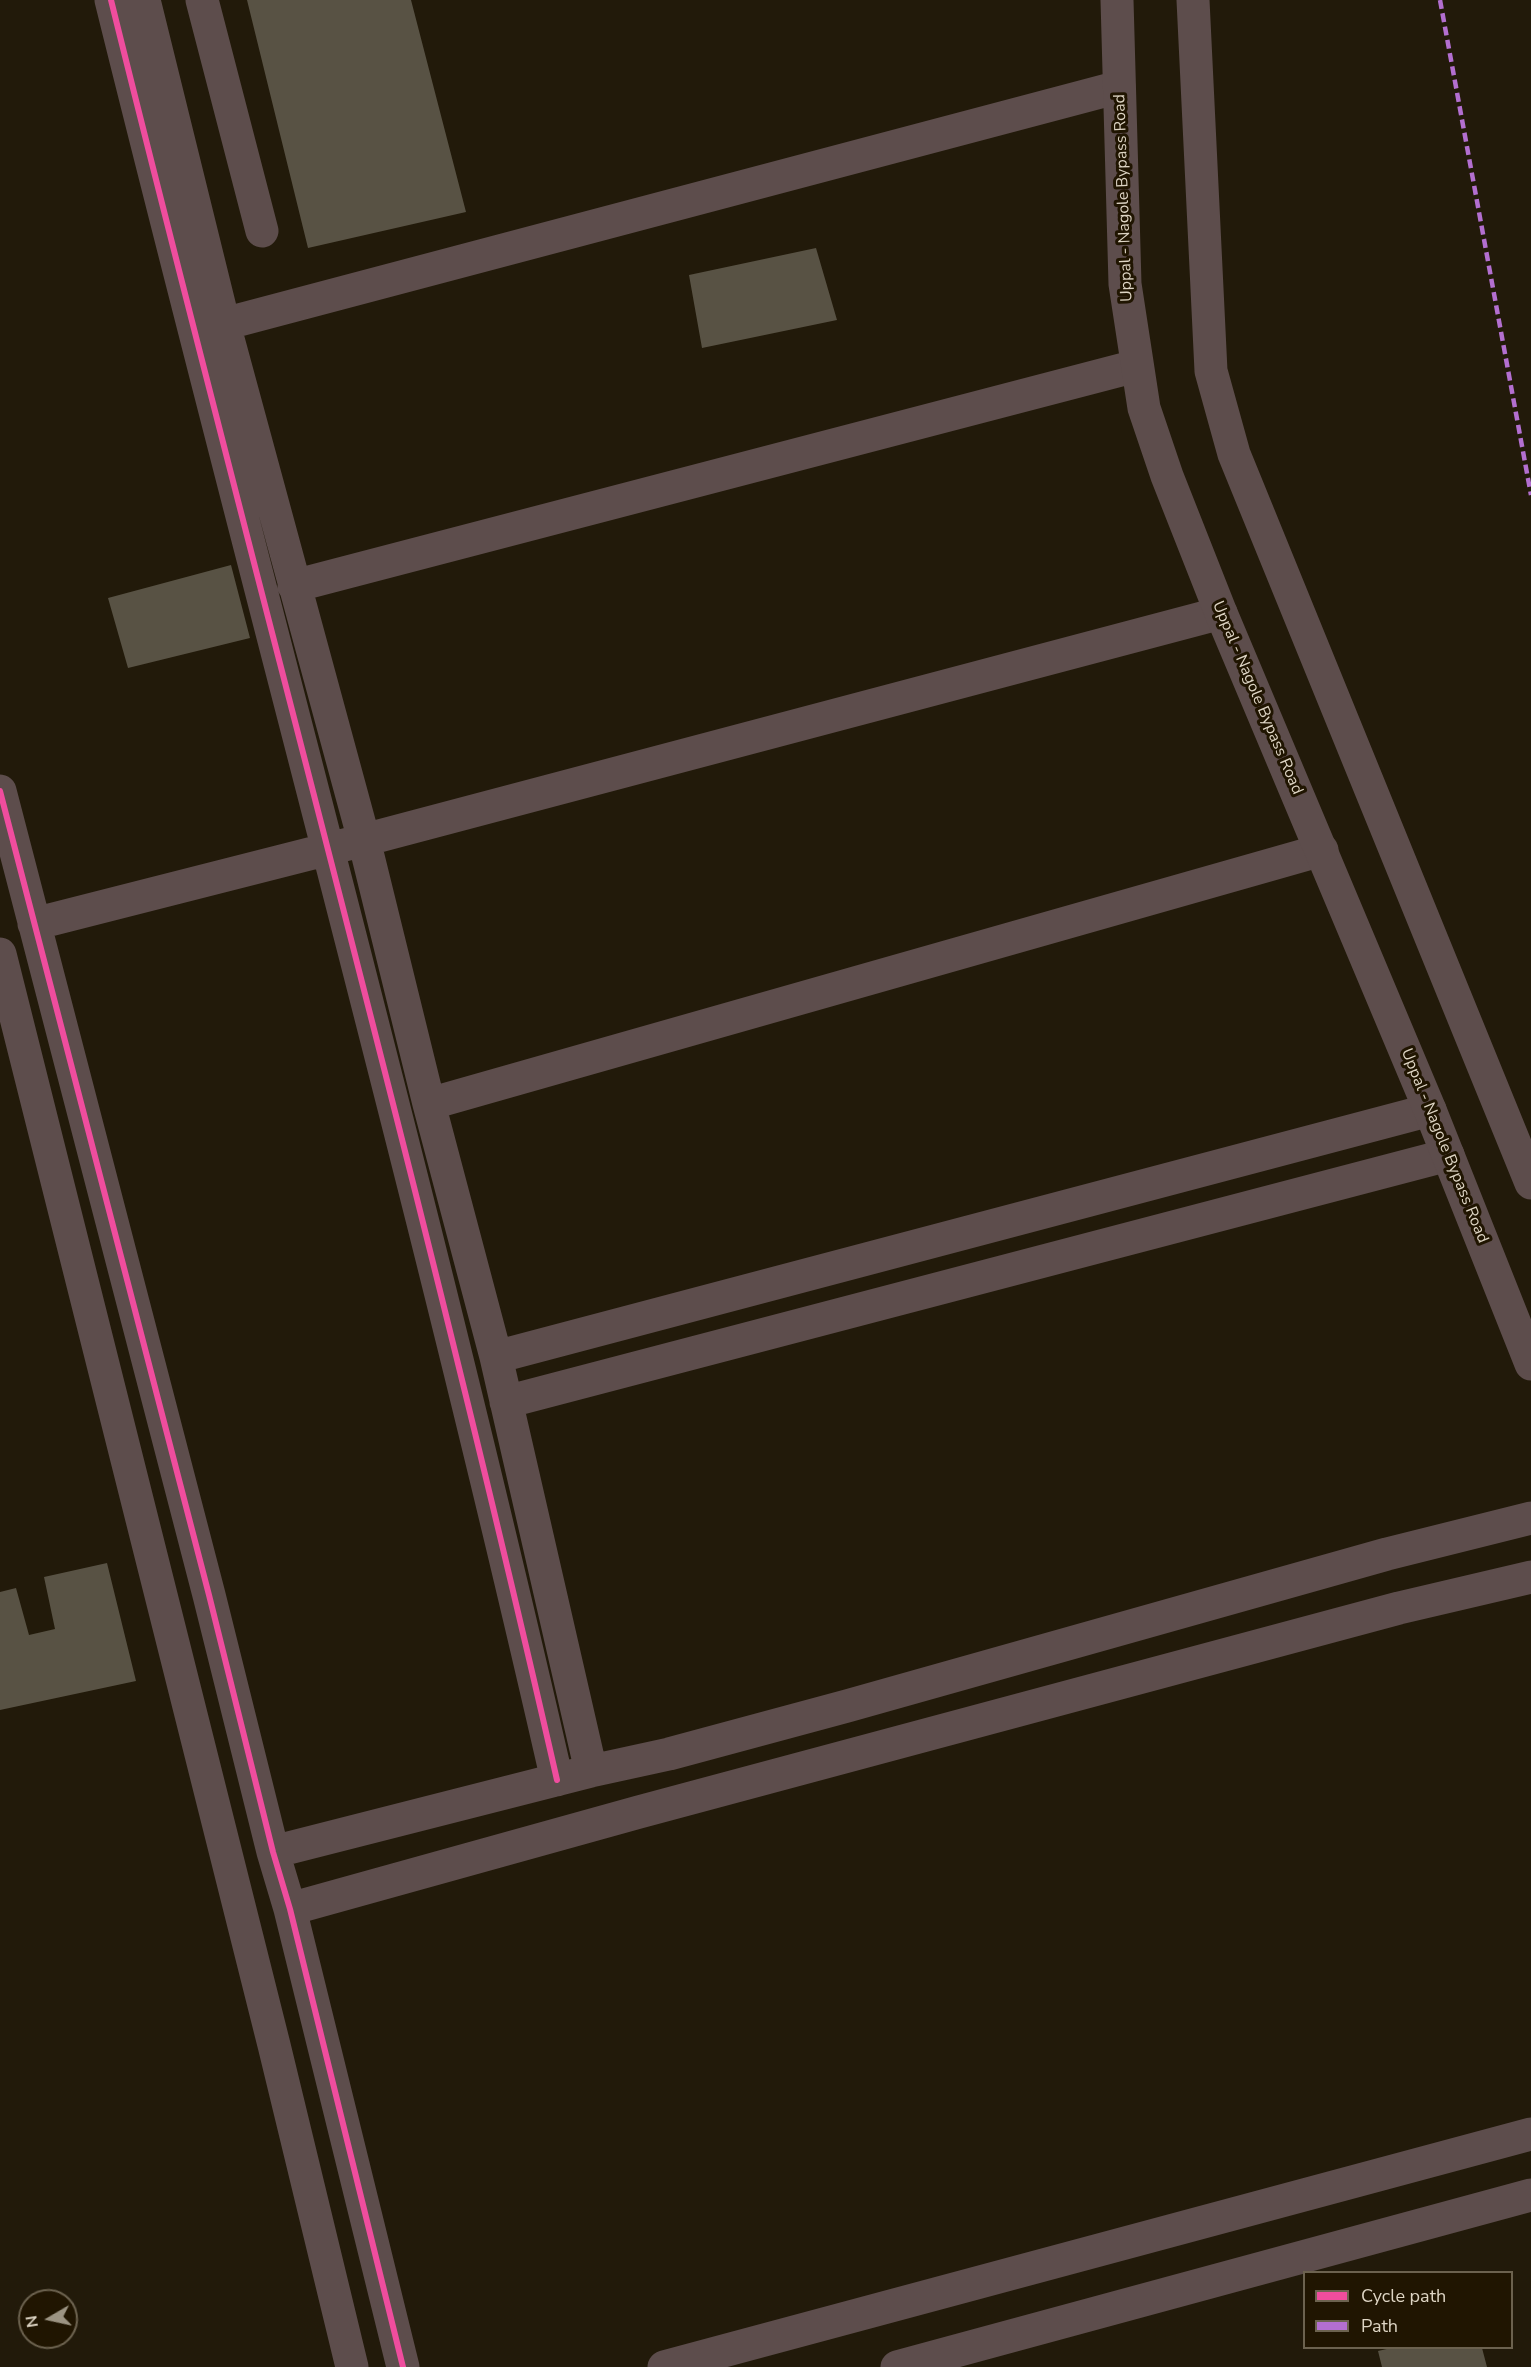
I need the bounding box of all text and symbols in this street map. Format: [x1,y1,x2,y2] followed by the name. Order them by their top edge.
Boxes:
[1111,94,1137,302] street label: Uppal - Nagole Bypass Road
[1208,599,1306,797] street label: Uppal - Nagole Bypass Road
[1396,1046,1492,1246] street label: Uppal - Nagole Bypass Road
[1303,2271,1513,2349] legend
[1361,2284,1446,2308] text: Cycle path
[18,2289,78,2349] north arrow
[20,2314,44,2329] text: N
[1361,2314,1398,2338] text: Path

